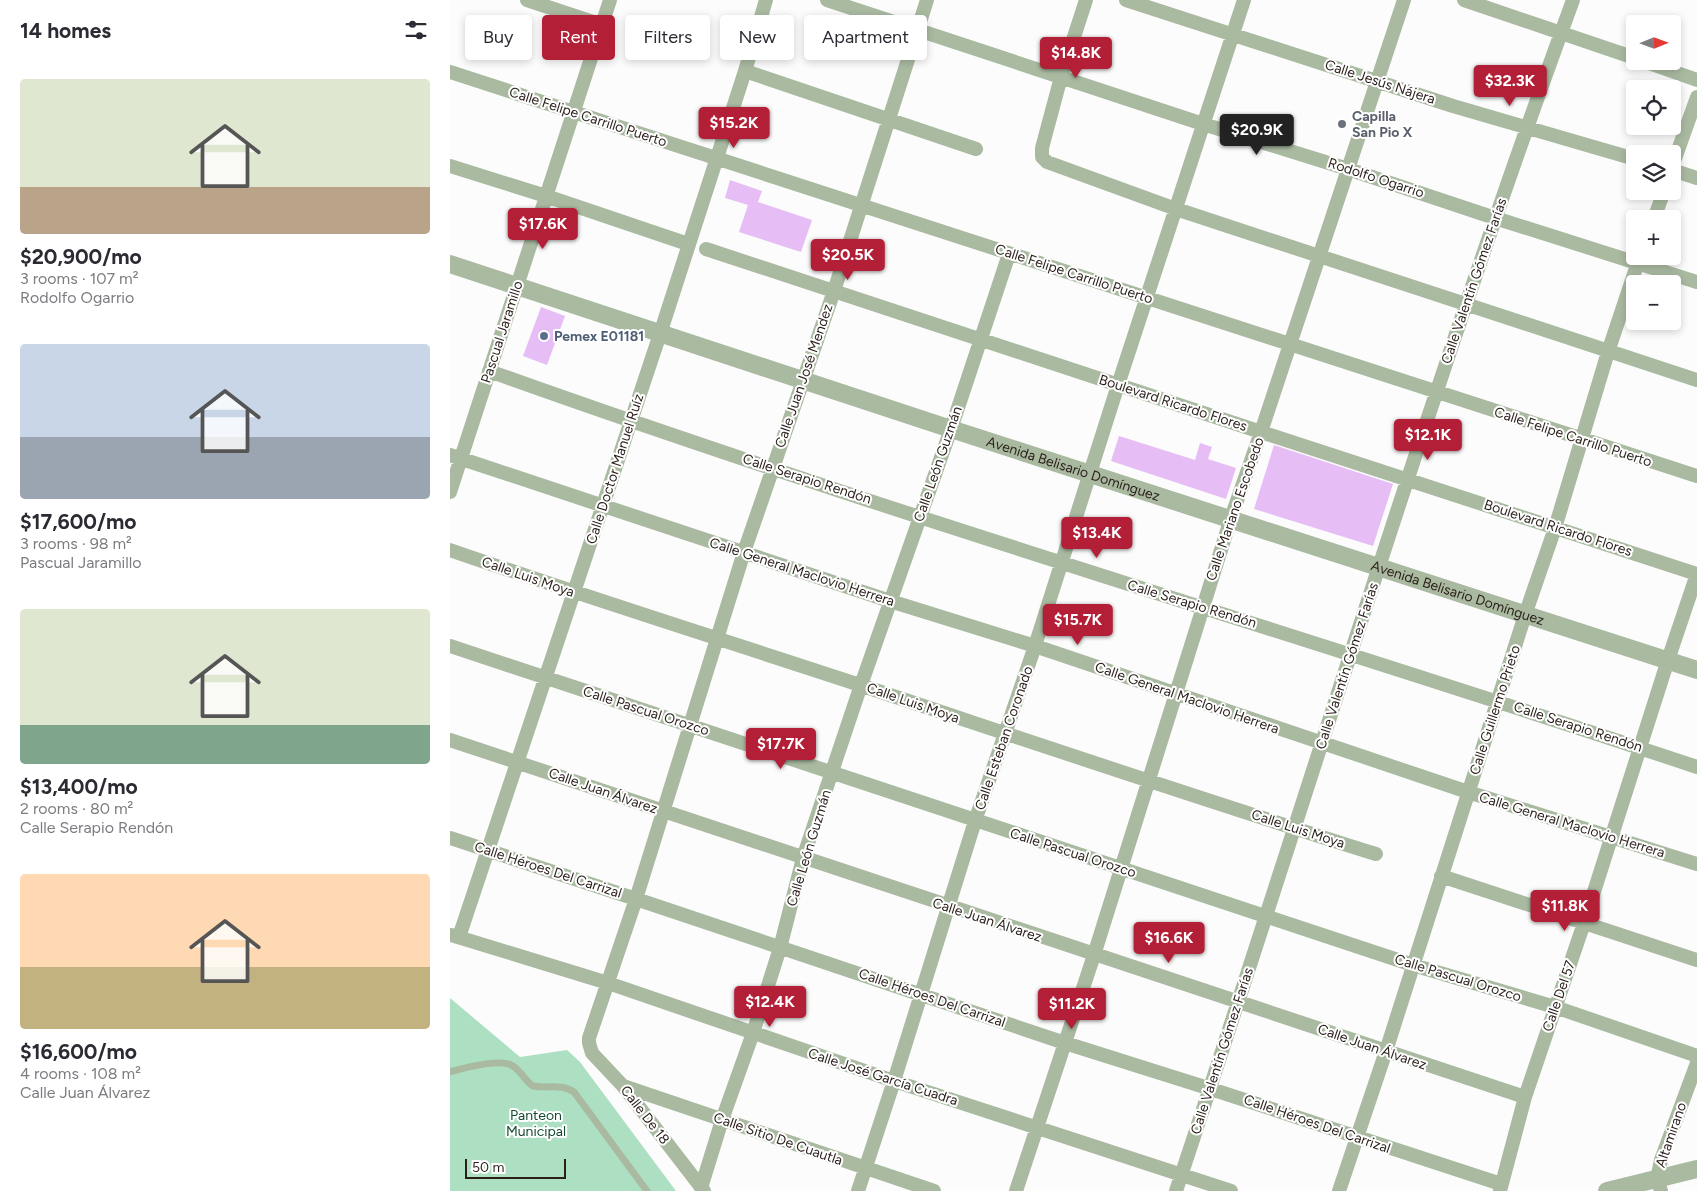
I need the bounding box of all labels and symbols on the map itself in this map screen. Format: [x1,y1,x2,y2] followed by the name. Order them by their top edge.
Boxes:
[1626,15,1681,70] north arrow
[1035,36,1117,79] pin: $14.8K
[1323,56,1437,108] street label: Calle Jesús Nájera
[1469,64,1551,107] pin: $32.3K
[507,83,669,151] street label: Calle Felipe Carrillo Puerto
[693,106,775,149] pin: $15.2K
[1352,108,1413,141] place label: Capilla San Pio X
[1216,114,1298,156] pin: $20.9K
[1336,118,1348,130] marker: Capilla San Pio X
[1326,154,1426,202] street label: Rodolfo Ogarrio
[1438,196,1510,366] street label: Calle Valentín Gómez Farías
[502,208,584,250] pin: $17.6K
[807,238,889,281] pin: $20.5K
[993,240,1155,308] street label: Calle Felipe Carrillo Puerto
[477,279,527,385] street label: Pascual Jaramillo
[771,302,837,450] street label: Calle Juan José Mendez
[554,328,644,345] place label: Pemex E01181
[538,330,550,342] marker: Pemex E01181
[1097,371,1249,435] street label: Boulevard Ricardo Flores
[583,392,647,546] street label: Calle Doctor Manuel Ruíz
[1492,403,1654,471] street label: Calle Felipe Carrillo Puerto
[910,404,966,524] street label: Calle León Guzmán
[1387,418,1469,461] pin: $12.1K
[985,433,1162,504] street label: Avenida Belisario Domínguez
[1202,435,1268,583] street label: Calle Mariano Escobedo
[741,450,874,508] street label: Calle Serapio Rendón
[1482,496,1634,560] street label: Boulevard Ricardo Flores
[1056,516,1138,559] pin: $13.4K
[707,534,897,610] street label: Calle General Maclovio Herrera
[479,553,577,601] street label: Calle Luis Moya
[1369,557,1547,629] street label: Avenida Belisario Domínguez
[1125,576,1259,632] street label: Calle Serapio Rendón
[1312,581,1382,751] street label: Calle Valentín Gómez Farías
[1037,604,1119,646] pin: $15.7K
[1466,643,1524,777] street label: Calle Guillermo Prieto
[1093,658,1281,738] street label: Calle General Maclovio Herrera
[971,664,1037,812] street label: Calle Esteban Coronado
[864,679,962,727] street label: Calle Luis Moya
[581,683,711,739] street label: Calle Pascual Orozco
[1512,698,1645,756] street label: Calle Serapio Rendón
[740,728,822,770] pin: $17.7K
[546,764,660,818] street label: Calle Juan Álvarez
[783,787,835,908] street label: Calle León Guzmán
[1477,789,1667,861] street label: Calle General Maclovio Herrera
[1249,806,1347,852] street label: Calle Luis Moya
[1008,825,1138,881] street label: Calle Pascual Orozco
[472,838,624,902] street label: Calle Héroes Del Carrizal
[1524,890,1606,932] pin: $11.8K
[930,894,1044,946] street label: Calle Juan Álvarez
[1128,922,1210,964] pin: $16.6K
[1393,951,1523,1005] street label: Calle Pascual Orozco
[1539,958,1579,1034] street label: Calle Del 57
[856,965,1008,1031] street label: Calle Héroes Del Carrizal
[1187,966,1257,1136] street label: Calle Valentín Gómez Farías
[729,986,811,1028] pin: $12.4K
[1031,988,1113,1030] pin: $11.2K
[1315,1020,1429,1074] street label: Calle Juan Álvarez
[806,1045,960,1109] street label: Calle José García Cuadra
[617,1082,673,1148] street label: Calle De 18
[1241,1091,1393,1157] street label: Calle Héroes Del Carrizal
[1652,1100,1690,1170] street label: Altamirano
[506,1107,566,1140] park label: Panteon Municipal
[711,1109,845,1169] street label: Calle Sitio De Cuautla
[465,1156,566,1179] scale bar

